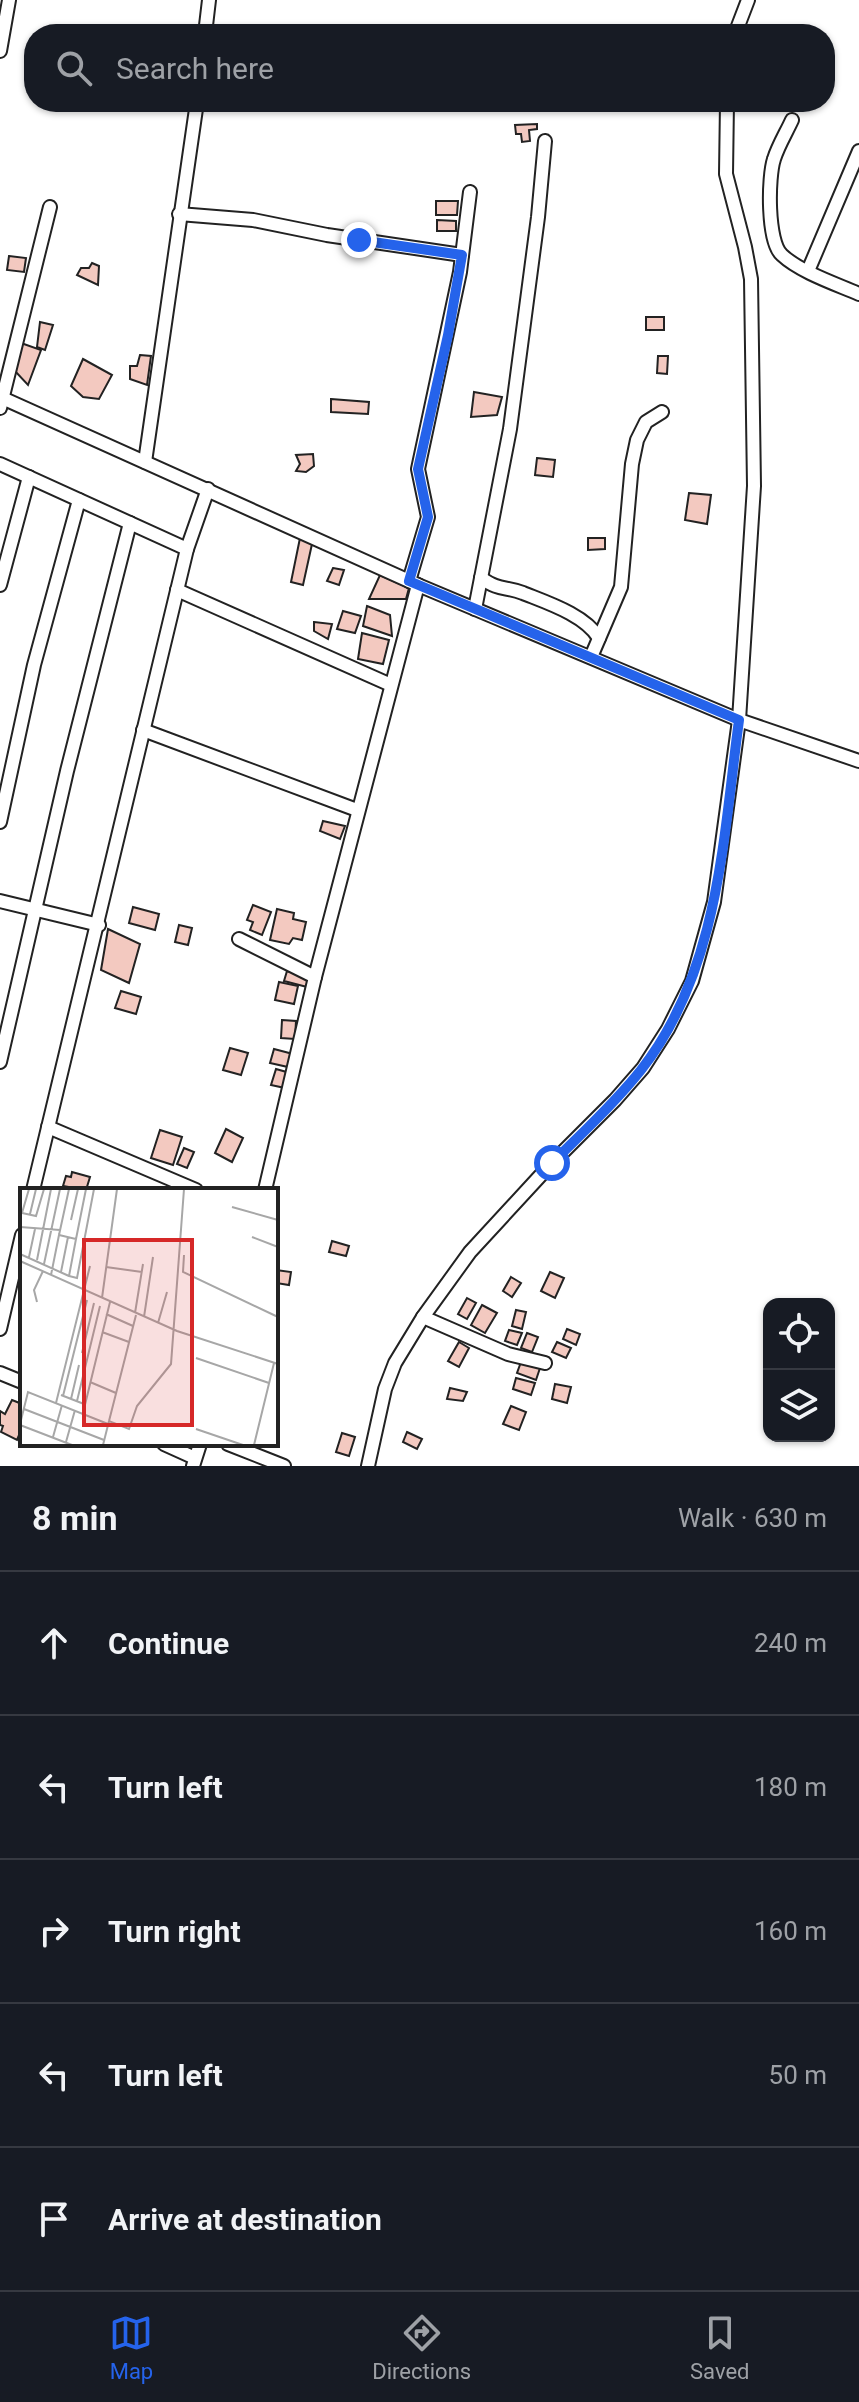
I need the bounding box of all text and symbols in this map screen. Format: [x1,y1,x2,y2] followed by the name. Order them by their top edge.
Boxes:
[24,24,835,112] search box
[52,46,96,90] icon: search
[116,51,274,86] text: Search here
[341,222,377,258] route end
[534,1145,570,1181] route start
[20,1188,278,1446] inset map
[763,1298,835,1442] map controls
[763,1298,835,1370] button: locate
[763,1370,835,1442] button: layers
[32,1498,117,1538] text: 8 min
[678,1503,827,1533] text: Walk · 630 m
[32,1621,76,1665] icon: ahead
[108,1626,229,1661] text: Continue
[754,1628,827,1658] text: 240 m
[32,1765,76,1809] icon: left
[108,1770,223,1805] text: Turn left
[754,1772,827,1802] text: 180 m
[32,1909,76,1953] icon: right
[108,1914,241,1949] text: Turn right
[754,1916,827,1946] text: 160 m
[32,2053,76,2097] icon: left
[108,2058,223,2093] text: Turn left
[769,2060,827,2090] text: 50 m
[32,2197,76,2241] icon: arrive
[108,2202,382,2237] text: Arrive at destination
[109,2311,153,2384] tab: Map
[372,2311,471,2384] tab: Directions
[690,2311,750,2384] tab: Saved

